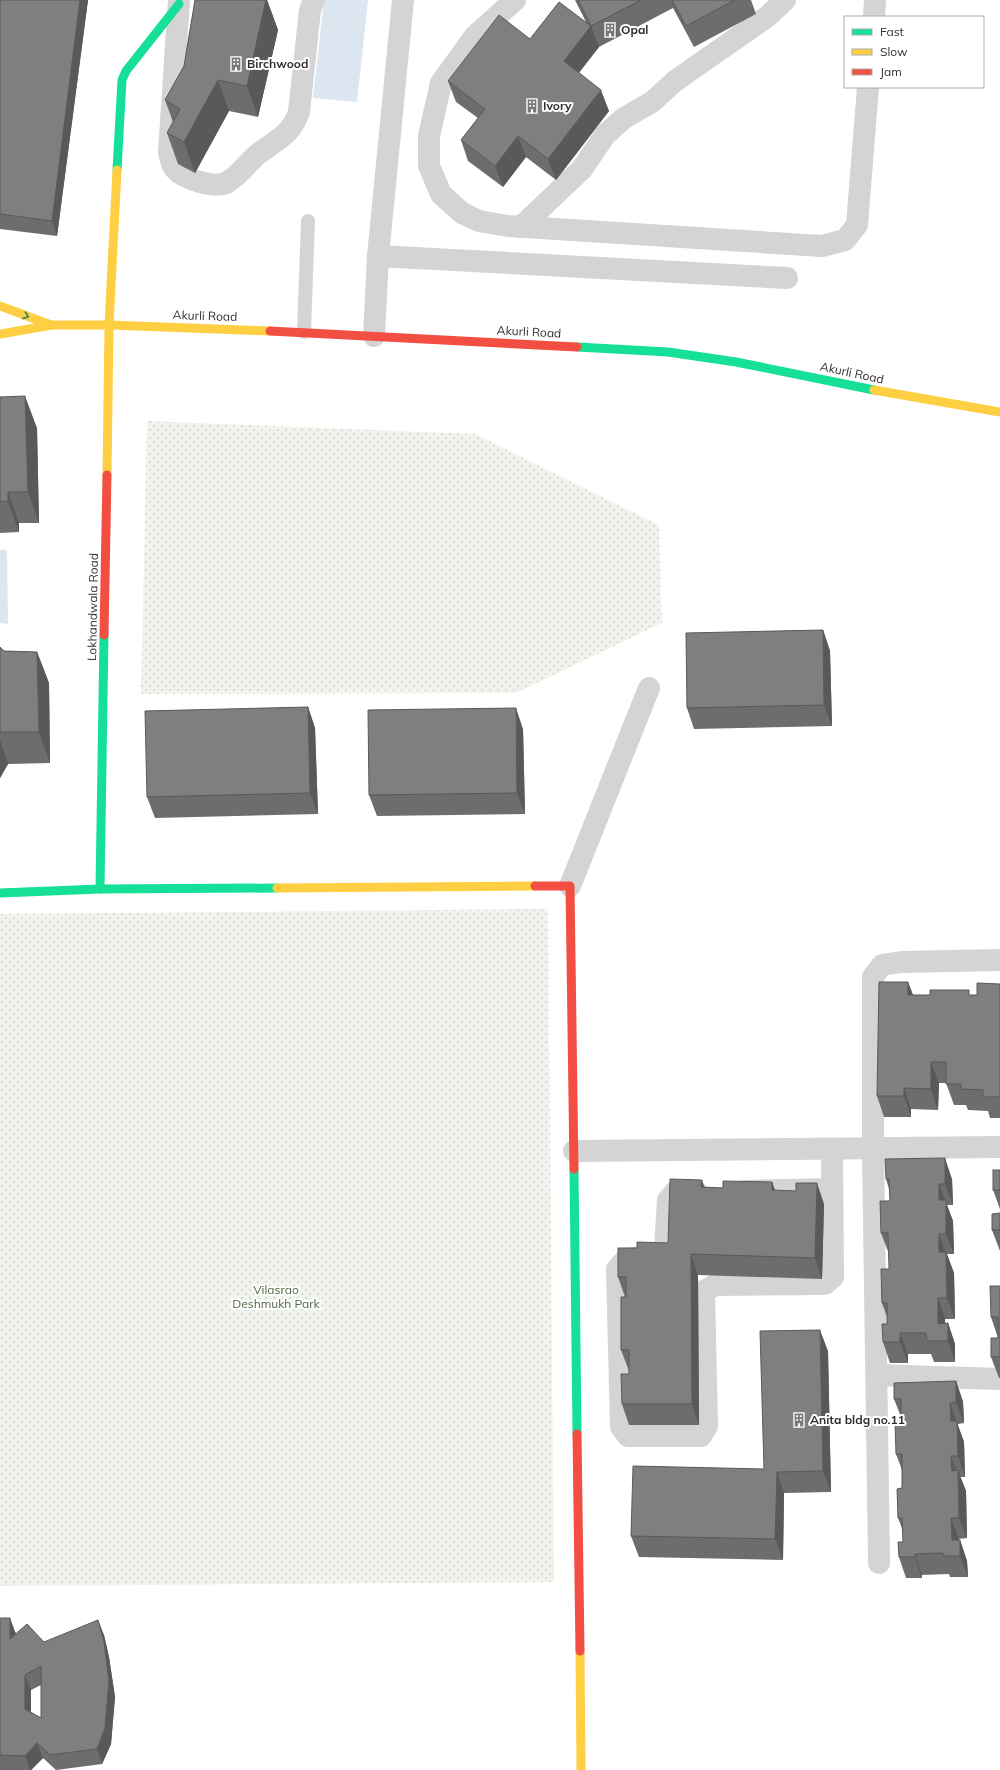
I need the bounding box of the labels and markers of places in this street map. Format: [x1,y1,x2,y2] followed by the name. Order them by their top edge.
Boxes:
[602,22,618,38] building icon: Opal
[621,22,648,37] place label: Opal
[228,56,244,72] building icon: Birchwood
[247,56,308,71] place label: Birchwood
[524,98,540,114] building icon: Ivory
[543,98,572,113] place label: Ivory
[791,1412,807,1428] building icon: Anita bldg no.11
[810,1412,905,1427] place label: Anita bldg no.11

